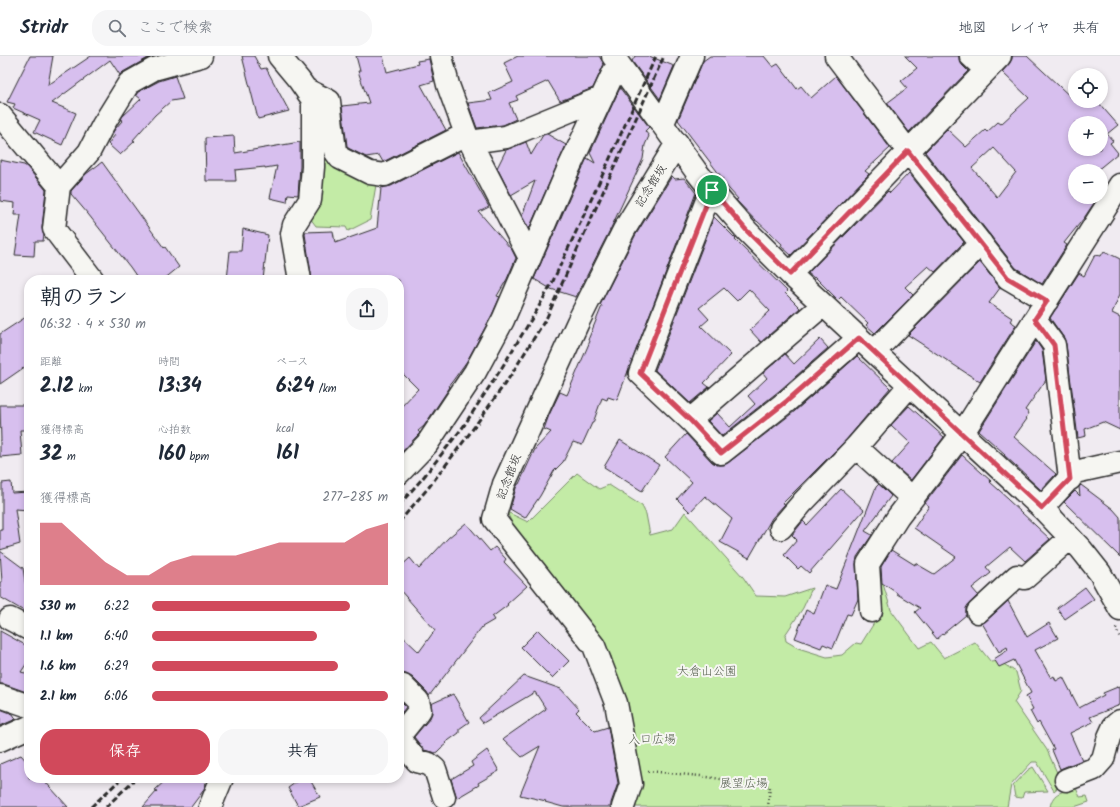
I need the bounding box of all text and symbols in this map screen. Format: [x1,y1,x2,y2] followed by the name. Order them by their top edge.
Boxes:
[92,10,372,46] search box
[20,13,68,43] text: Stridr
[138,16,213,40] text: ここで検索
[106,17,128,39] icon: search
[959,17,987,39] text: 地図
[1009,17,1050,39] text: レイヤ
[1072,17,1100,39] text: 共有
[1068,68,1108,204] map controls
[1068,68,1108,108] button: locate
[1068,116,1108,156] button: +
[630,161,672,211] street label: 記念館坂
[1068,164,1108,204] button: −
[695,173,729,207] pin
[701,179,723,201] icon: arrive
[40,281,128,316] text: 朝のラン
[346,288,388,330] button: share
[40,314,146,335] text: 06:32 · 4 × 530 m
[40,353,62,371] text: 距離
[158,353,180,371] text: 時間
[276,353,308,371] text: ペース
[40,371,74,403] text: 2.12
[158,371,202,403] text: 13:34
[276,371,314,403] text: 6:24
[74,380,92,398] text: km
[314,380,337,398] text: /km
[276,420,294,438] text: kcal
[40,421,84,439] text: 獲得標高
[158,421,191,439] text: 心拍数
[276,438,299,470] text: 161
[40,439,63,471] text: 32
[158,439,185,471] text: 160
[63,448,76,466] text: m
[185,448,209,466] text: bpm
[492,451,526,503] street label: 記念館坂
[323,487,388,508] text: 277–285 m
[40,488,92,509] text: 獲得標高
[40,596,76,617] text: 530 m
[104,596,130,617] text: 6:22
[40,626,73,647] text: 1.1 km
[104,626,128,647] text: 6:40
[40,656,76,677] text: 1.6 km
[104,656,128,677] text: 6:29
[677,662,737,681] park label: 大倉山公園
[40,686,77,707] text: 2.1 km
[104,686,128,707] text: 6:06
[40,729,210,775] button: 保存
[218,729,388,775] button: 共有
[628,730,676,749] park label: 入口広場
[720,774,768,793] park label: 展望広場

